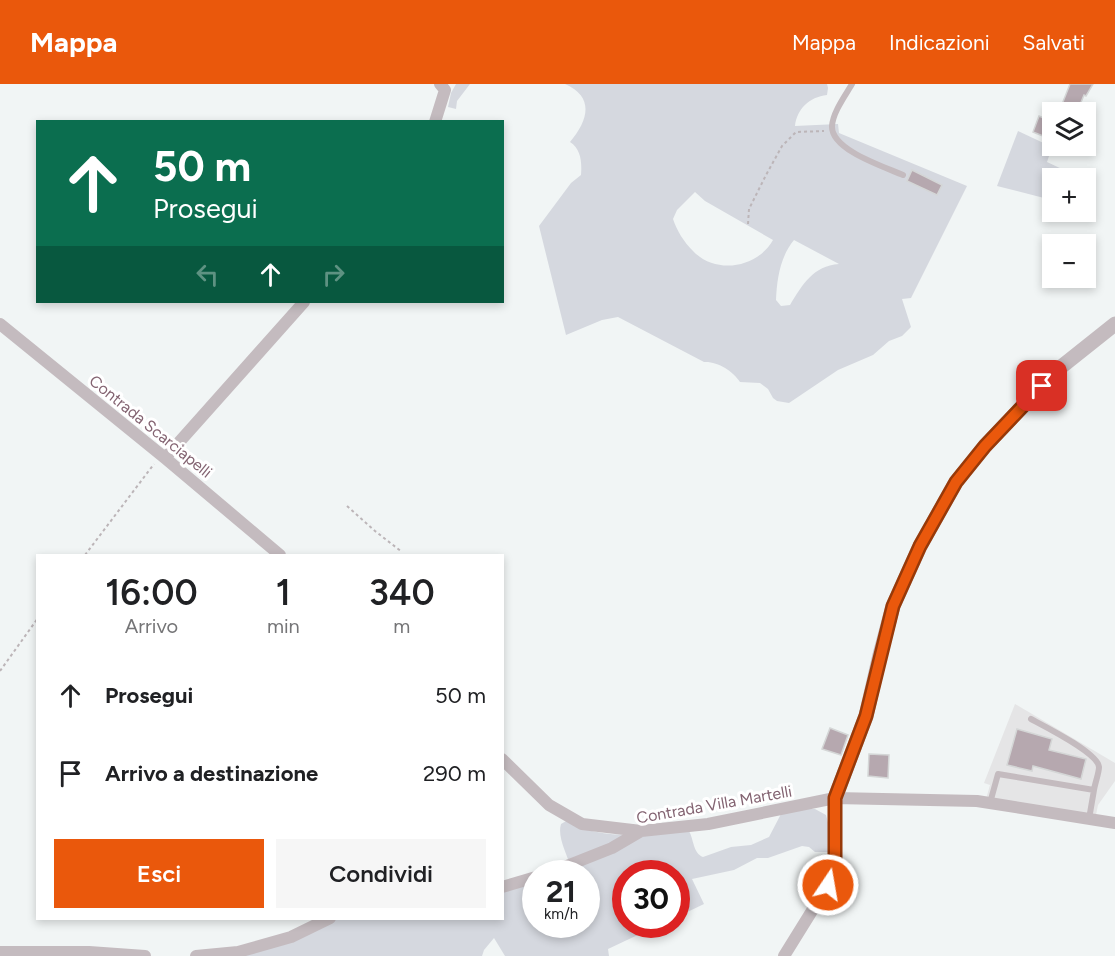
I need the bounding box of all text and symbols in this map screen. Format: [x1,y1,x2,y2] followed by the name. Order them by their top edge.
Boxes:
[30,25,118,59] text: Mappa
[792,30,856,55] text: Mappa
[889,30,990,55] text: Indicazioni
[1023,30,1085,55] text: Salvati
[1042,102,1096,288] map controls
[1042,102,1096,156] button: layers
[153,141,251,192] text: 50 m
[54,144,132,222] icon: ahead
[1042,168,1096,222] button: +
[153,192,258,225] text: Prosegui
[1042,234,1096,288] button: −
[191,258,224,291] icon: left
[254,258,287,291] icon: ahead
[317,258,350,291] icon: right
[1016,360,1067,411] pin
[1025,369,1058,402] icon: arrive
[85,371,216,482] street label: Contrada Scarciapelli
[105,571,198,614] text: 16:00
[276,571,291,614] text: 1
[369,571,435,614] text: 340
[125,614,178,638] text: Arrivo
[267,614,300,638] text: min
[393,614,410,638] text: m
[54,679,87,712] icon: ahead
[105,682,193,709] text: Prosegui
[435,682,486,709] text: 50 m
[54,757,87,790] icon: arrive
[105,760,318,787] text: Arrivo a destinazione
[423,760,486,787] text: 290 m
[635,781,793,828] street label: Contrada Villa Martelli
[54,839,264,908] button: Esci
[276,839,486,908] button: Condividi
[796,853,860,917] position arrow
[612,860,690,938] speed limit sign: 30
[546,873,576,910] text: 21
[544,905,578,923] text: km/h

